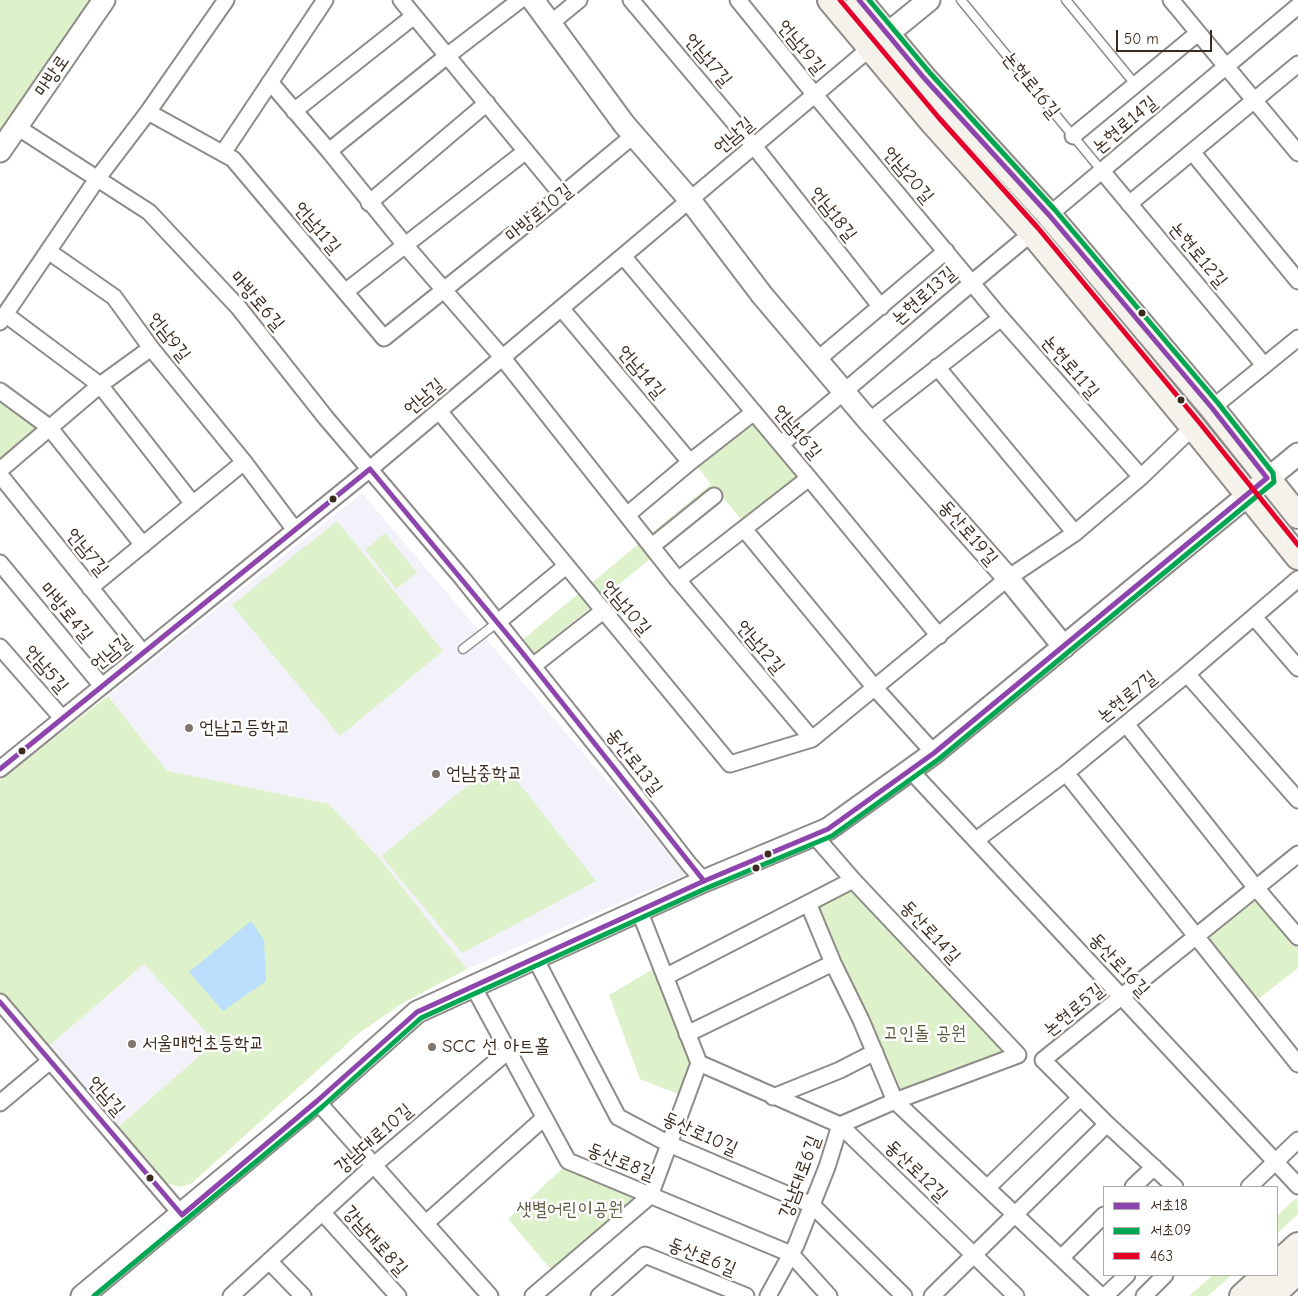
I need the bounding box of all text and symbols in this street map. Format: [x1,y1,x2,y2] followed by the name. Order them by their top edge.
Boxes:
[772,15,830,79] street label: 언남19길
[1118,20,1214,52] scale bar
[679,29,737,91] street label: 언남17길
[1124,30,1159,48] text: 50 m
[997,47,1065,123] street label: 논현로16길
[30,51,74,101] street label: 마방로
[1088,91,1162,159] street label: 논현로14길
[709,113,759,159] street label: 언남길
[878,142,938,208] street label: 언남20길
[501,179,577,247] street label: 마방로10길
[805,182,861,246] street label: 언남18길
[289,197,345,259] street label: 언남11길
[1164,218,1232,292] street label: 논현로12길
[887,262,961,330] street label: 논현로13길
[225,267,289,335] street label: 마방로6길
[143,308,195,366] street label: 언남9길
[1137,308,1147,318] unlabelled marker
[1036,331,1104,403] street label: 논현로11길
[612,341,670,403] street label: 언남14길
[399,374,449,420] street label: 언남길
[1176,395,1186,405] unlabelled marker
[768,400,826,464] street label: 언남16길
[328,494,338,504] unlabelled marker
[934,496,1002,570] street label: 동산로19길
[61,524,113,580] street label: 언남7길
[596,576,656,640] street label: 언남10길
[35,578,97,646] street label: 마방로4길
[731,615,789,679] street label: 언남12길
[86,630,136,676] street label: 언남길
[19,640,73,698] street label: 언남5길
[1093,666,1161,728] street label: 논현로7길
[199,717,291,739] place label: 언남고등학교
[183,722,195,734] marker: 언남고등학교
[601,724,667,800] street label: 동산로13길
[17,746,27,756] unlabelled marker
[446,763,522,785] place label: 언남중학교
[430,768,442,780] marker: 언남중학교
[763,849,773,859] unlabelled marker
[751,863,761,873] unlabelled marker
[895,896,965,968] street label: 동산로14길
[1084,928,1154,1002] street label: 동산로16길
[1039,979,1109,1041] street label: 논현로5길
[884,1023,966,1045] park label: 고인돌 공원
[142,1033,264,1055] place label: 서울매헌초등학교
[442,1036,550,1058] place label: SCC 선 아트홀
[126,1038,138,1050] marker: 서울매헌초등학교
[426,1041,438,1053] marker: SCC 선 아트홀
[82,1071,130,1121] street label: 언남길
[330,1099,418,1179] street label: 강남대로10길
[659,1107,741,1161] street label: 동산로10길
[774,1132,826,1222] street label: 강남대로6길
[880,1135,952,1207] street label: 동산로12길
[584,1138,658,1186] street label: 동산로8길
[145,1173,155,1183] unlabelled marker
[1103,1186,1278,1276] legend
[1150,1196,1188,1214] text: 서초18
[516,1199,624,1221] park label: 샛별어린이공원
[338,1201,412,1281] street label: 강남대로8길
[1150,1221,1191,1239] text: 서초09
[665,1233,739,1281] street label: 동산로6길
[1150,1247,1173,1265] text: 463

